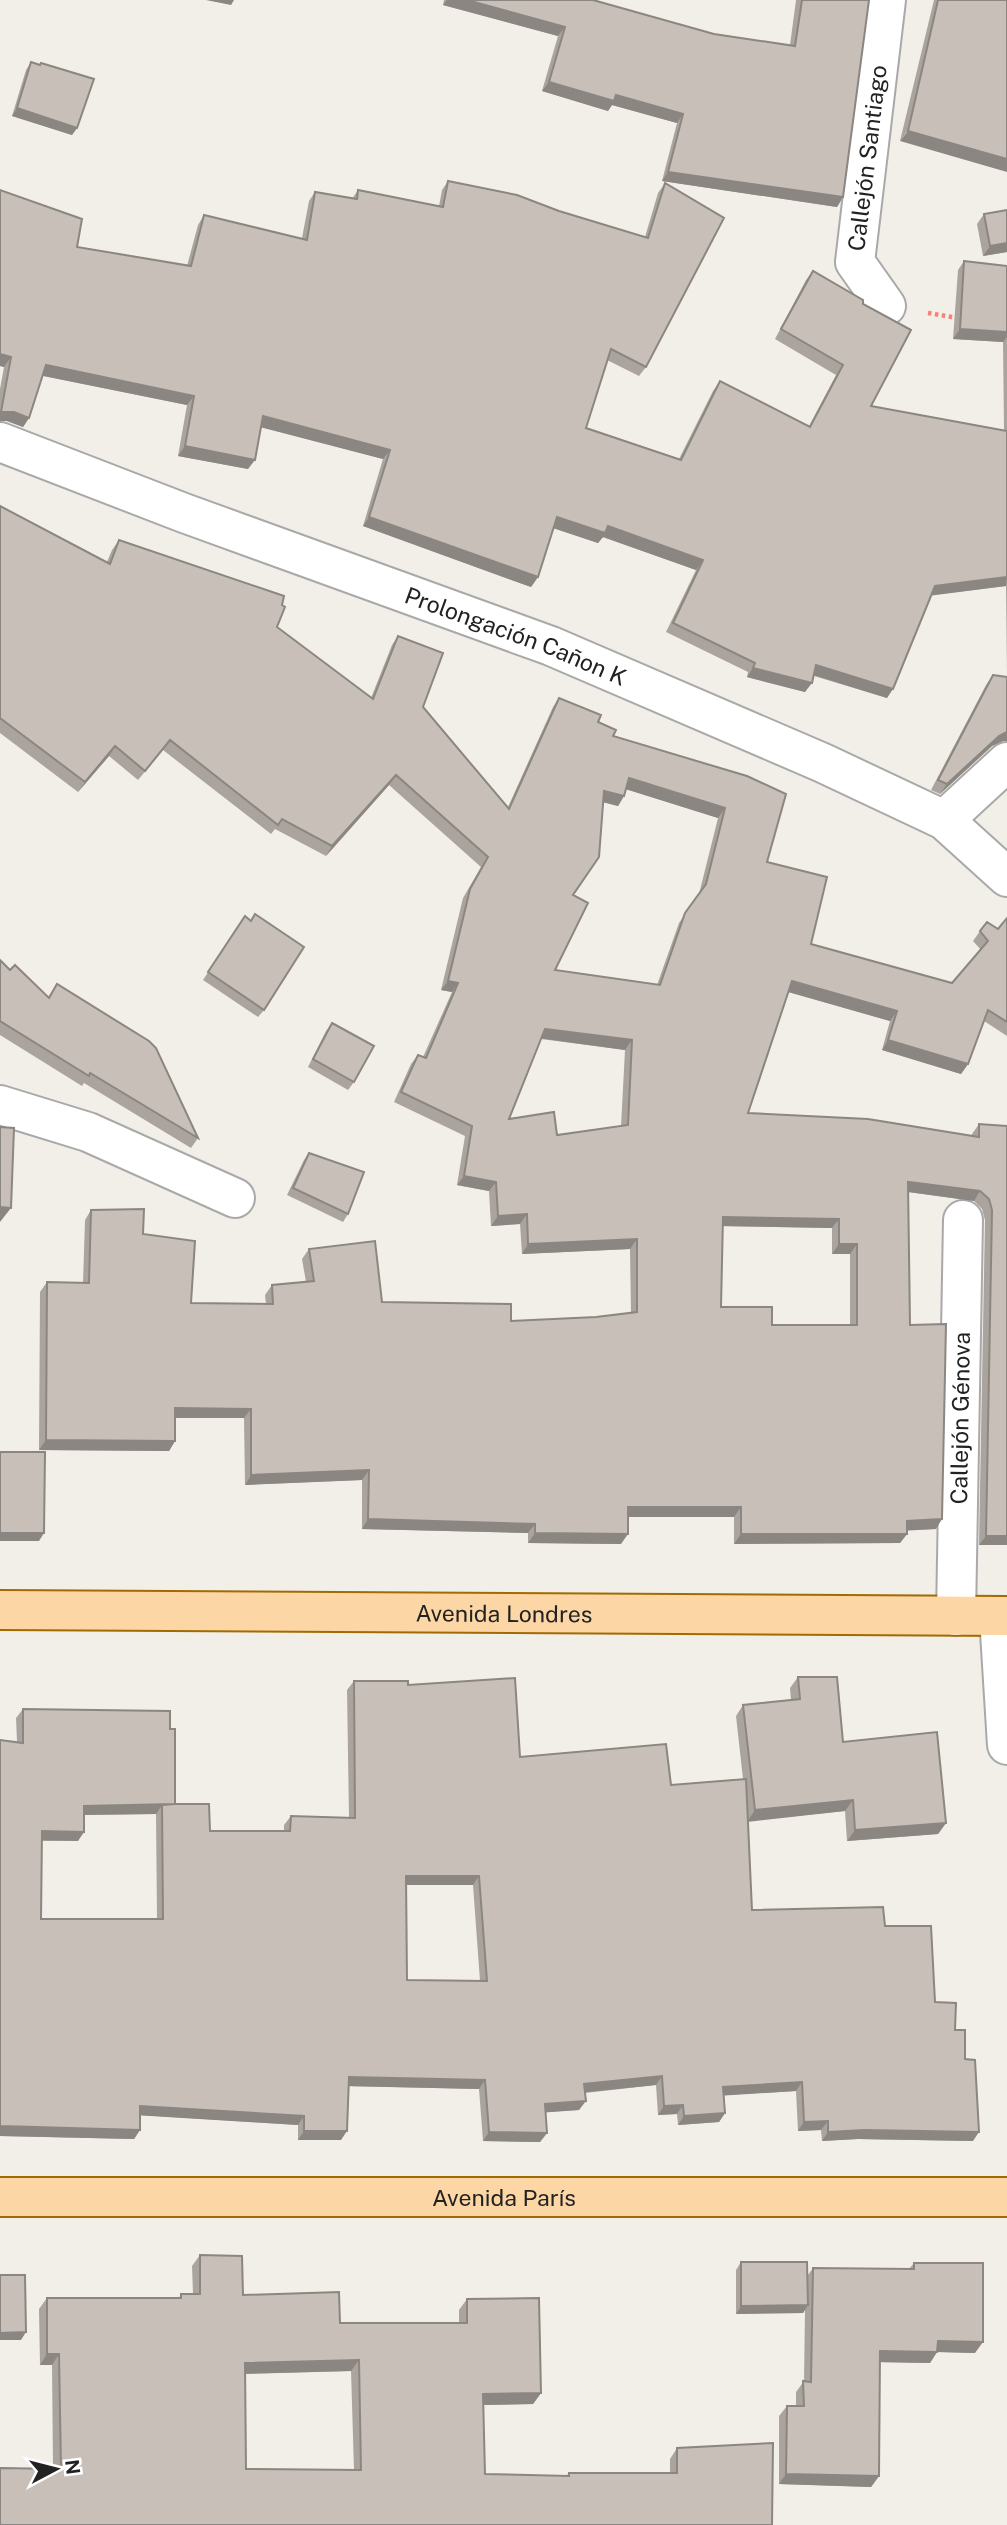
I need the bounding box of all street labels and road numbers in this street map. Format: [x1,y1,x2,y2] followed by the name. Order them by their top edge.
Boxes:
[842,63,892,253] street label: Callejón Santiago
[401,581,631,690] street label: Prolongación Cañon K
[944,1332,975,1504] street label: Callejón Génova
[415,1599,592,1627] street label: Avenida Londres
[432,2184,576,2211] street label: Avenida París

